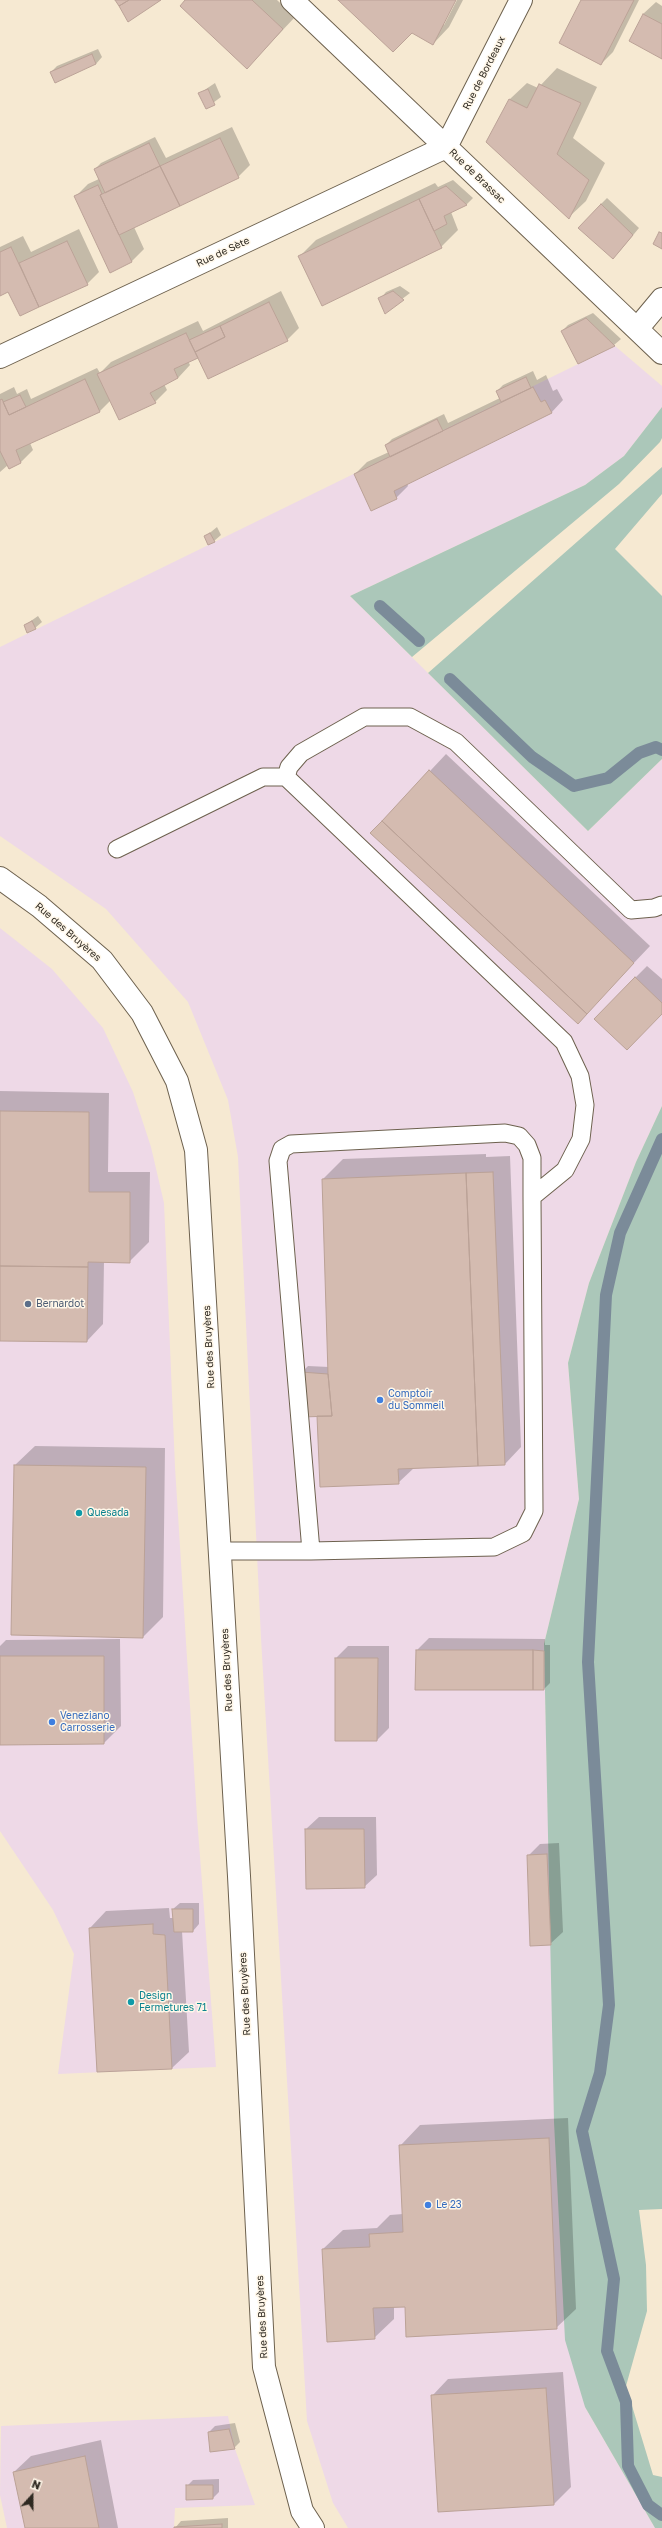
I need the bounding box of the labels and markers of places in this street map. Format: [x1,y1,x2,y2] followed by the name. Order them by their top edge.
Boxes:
[36,1298,84,1310] place label: Bernardot
[23,1299,33,1309] marker: Bernardot
[388,1388,444,1412] place label: Comptoir du Sommeil
[375,1395,385,1405] marker: Comptoir du Sommeil
[87,1507,129,1519] place label: Quesada
[74,1508,84,1518] marker: Quesada
[60,1710,115,1734] place label: Veneziano Carrosserie
[47,1717,57,1727] marker: Veneziano Carrosserie
[139,1990,207,2014] place label: Design Fermetures 71
[126,1997,136,2007] marker: Design Fermetures 71
[436,2199,462,2211] place label: Le 23
[423,2200,433,2210] marker: Le 23

